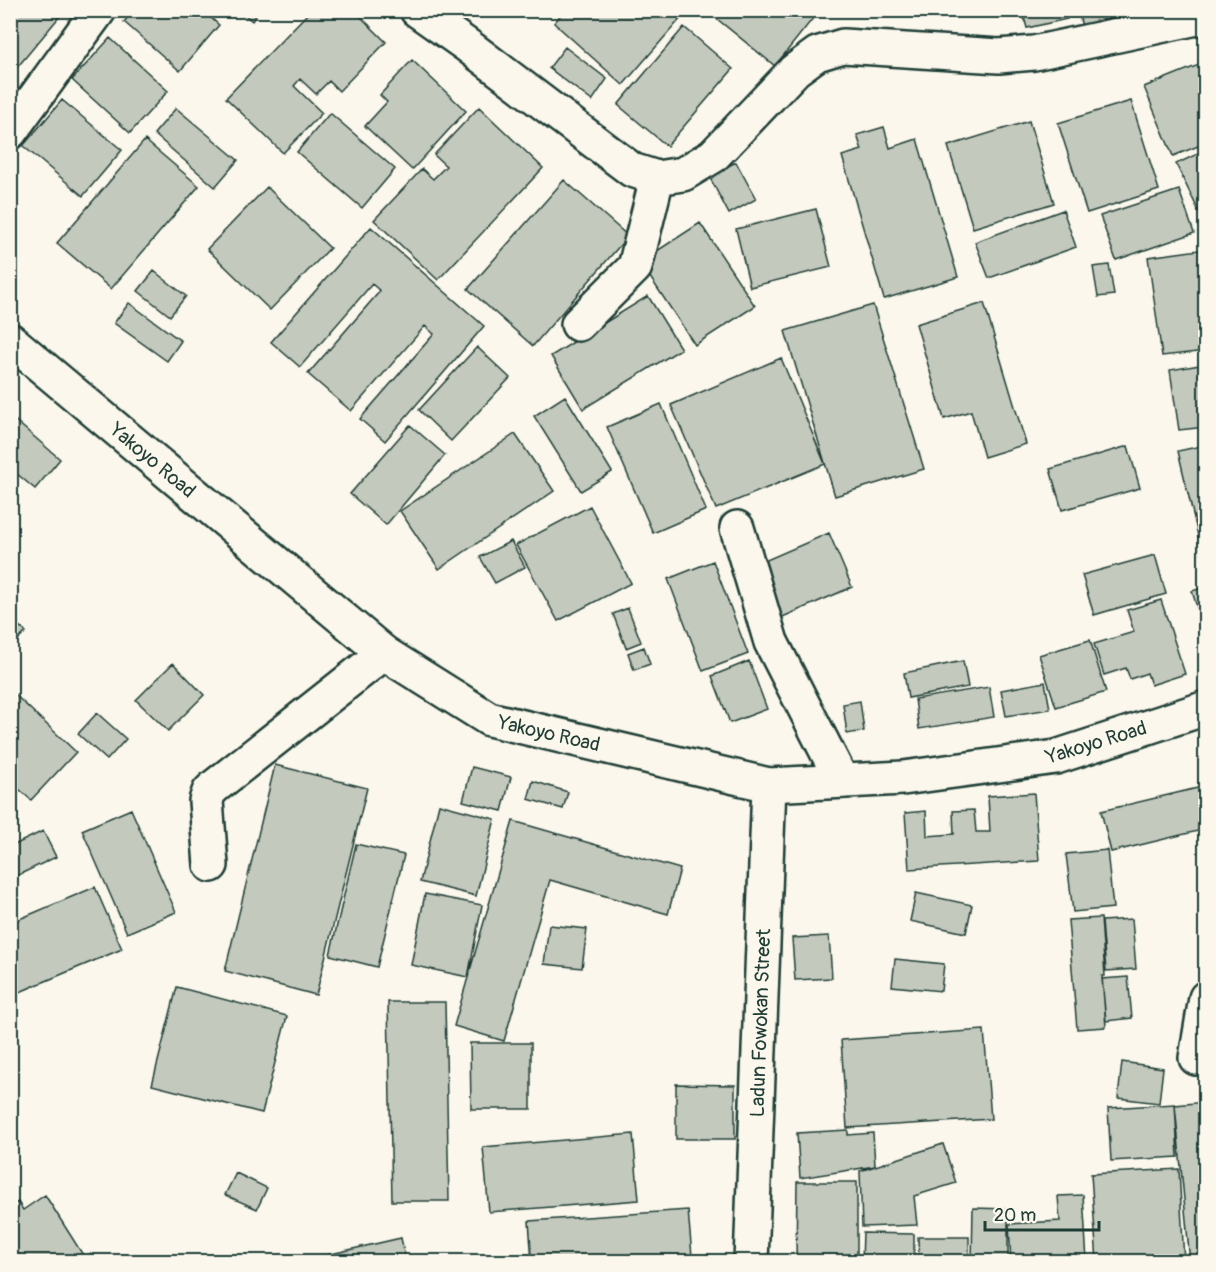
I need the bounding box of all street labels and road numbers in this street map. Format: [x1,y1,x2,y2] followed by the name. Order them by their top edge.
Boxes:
[104,417,201,503] street label: Yakoyo Road
[494,709,602,757] street label: Yakoyo Road
[1042,715,1150,770] street label: Yakoyo Road
[745,927,776,1118] street label: Ladun Fowokan Street

